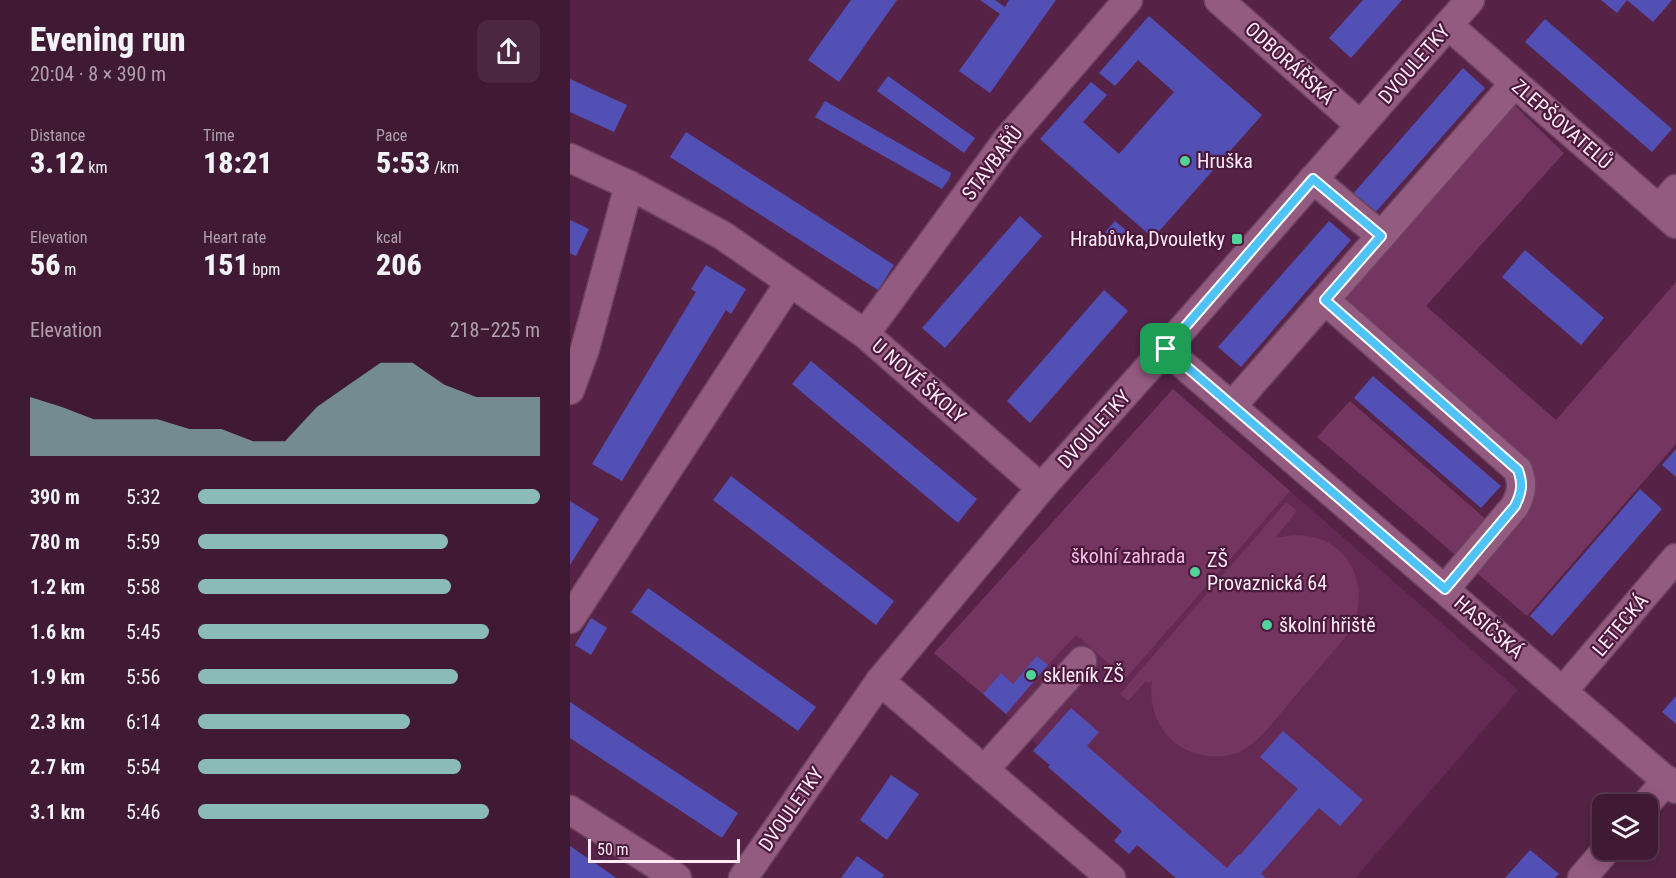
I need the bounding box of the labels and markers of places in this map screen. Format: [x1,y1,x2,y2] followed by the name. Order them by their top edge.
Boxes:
[1197,149,1253,173] place label: Hruška
[1178,154,1192,168] marker: Hruška
[1070,227,1225,251] place label: Hrabůvka,Dvouletky
[1230,232,1244,246] marker: Hrabůvka,Dvouletky
[1140,323,1191,374] pin
[1207,548,1327,595] place label: ZŠ Provaznická 64
[1188,565,1202,579] marker: ZŠ Provaznická 64
[1279,613,1376,637] place label: školní hřiště
[1260,618,1274,632] marker: školní hřiště
[1043,663,1124,687] place label: skleník ZŠ
[1024,668,1038,682] marker: skleník ZŠ

